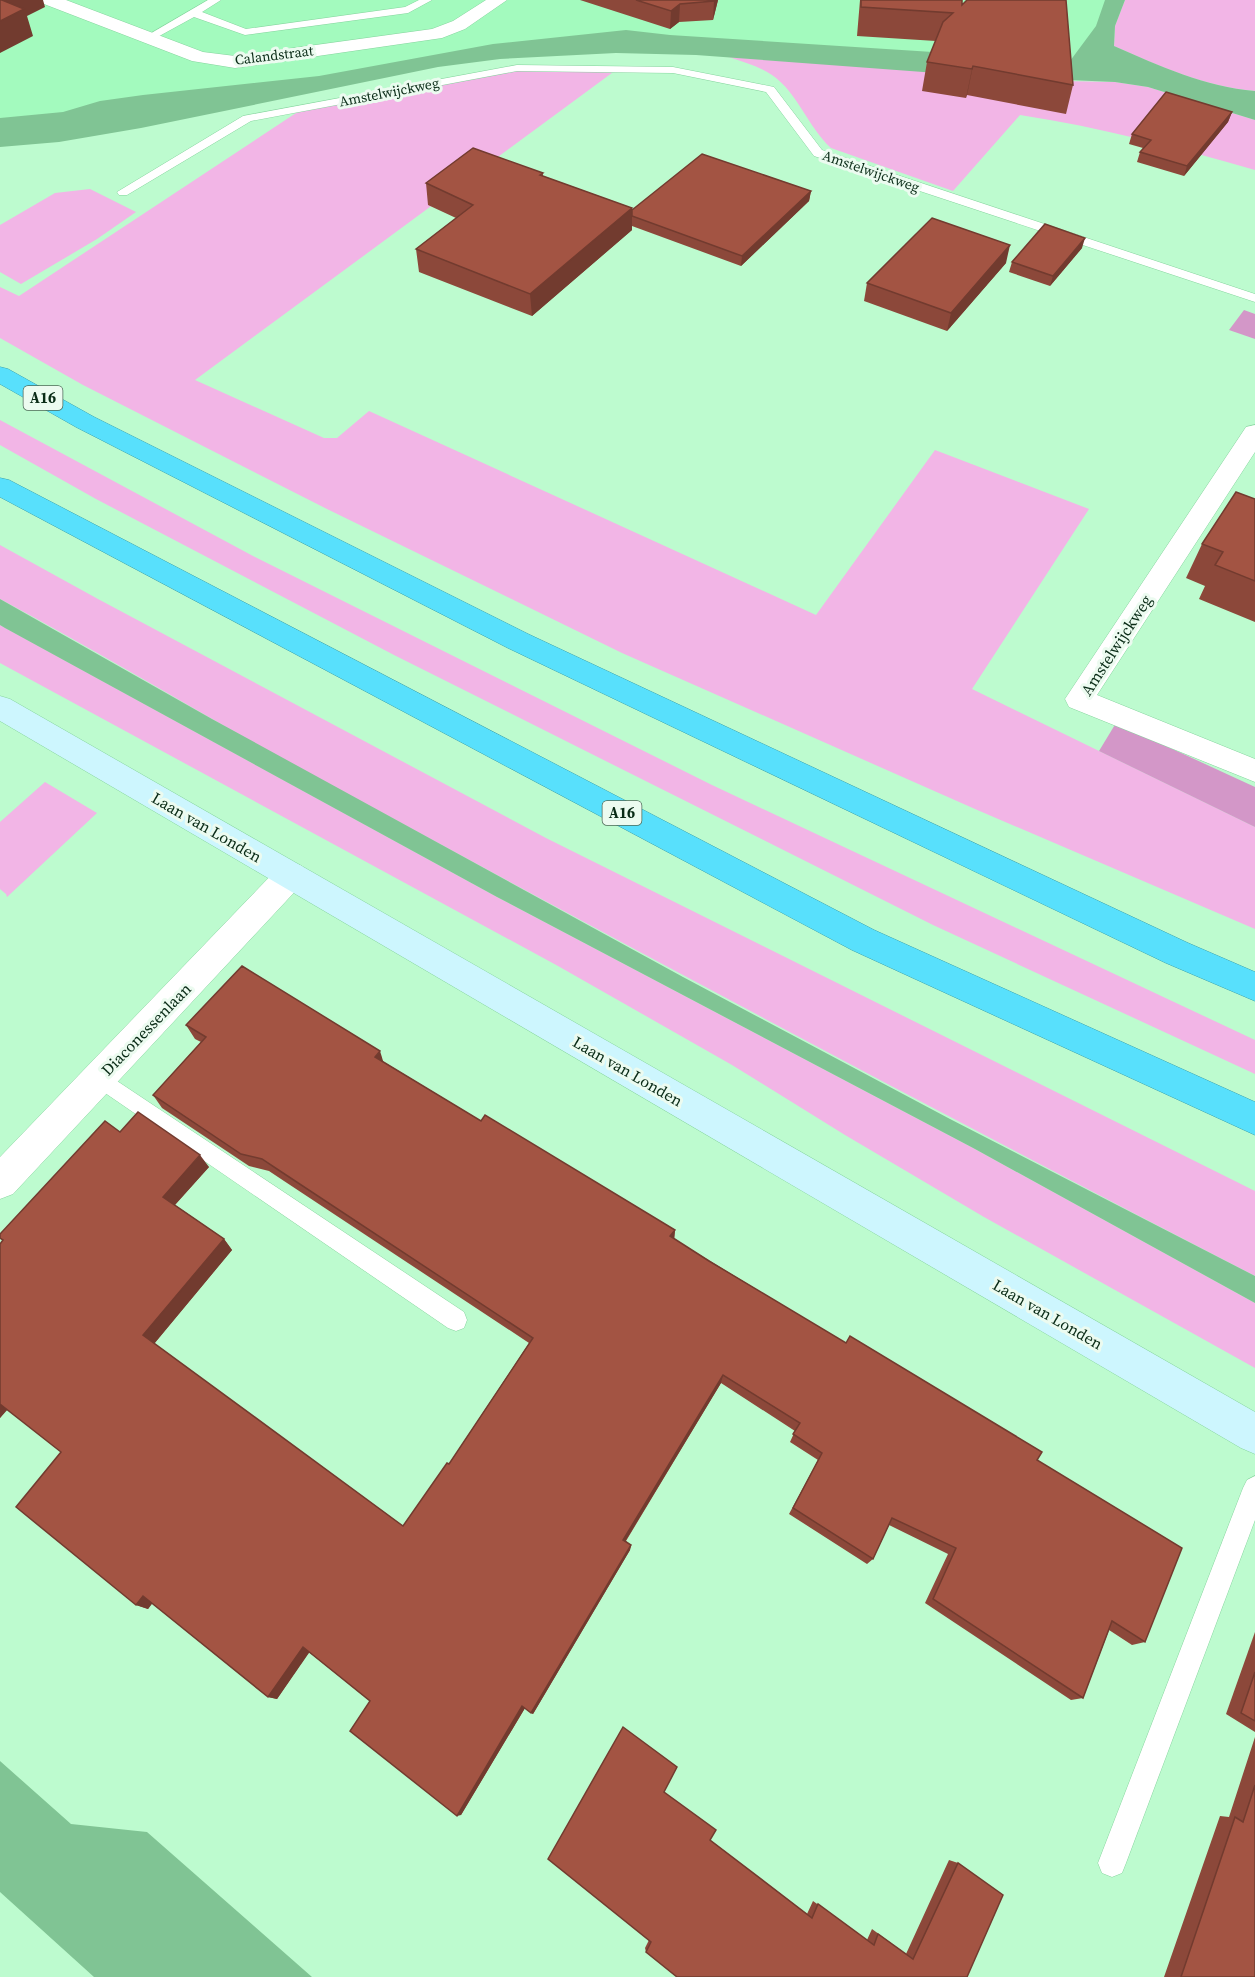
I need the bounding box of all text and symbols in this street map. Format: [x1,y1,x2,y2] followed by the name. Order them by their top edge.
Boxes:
[234,40,315,70] street label: Calandstraat
[337,73,441,111] street label: Amstelwijckweg
[820,145,922,197] street label: Amstelwijckweg
[24,386,63,410] road number: A16
[1075,590,1157,700] street label: Amstelwijckweg
[148,787,266,868] street label: Laan van Londen
[602,801,642,825] road number: A16
[96,978,196,1080] street label: Diaconessenlaan
[569,1031,687,1112] street label: Laan van Londen
[989,1274,1107,1355] street label: Laan van Londen

